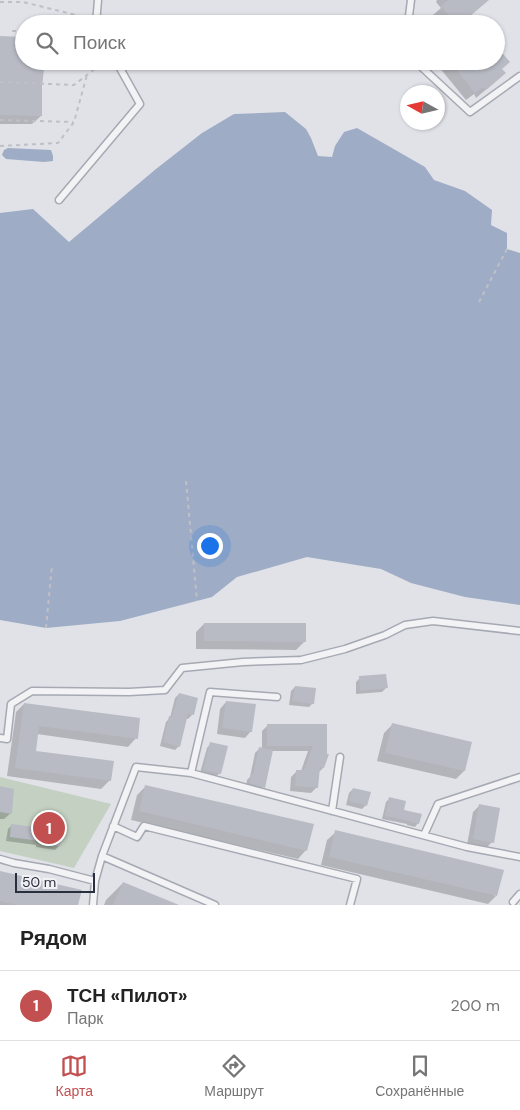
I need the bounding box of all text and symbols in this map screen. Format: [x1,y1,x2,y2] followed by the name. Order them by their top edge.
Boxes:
[15,15,505,70] search box
[33,29,61,57] icon: search
[73,30,126,55] text: Поиск
[400,85,445,130] north arrow
[197,533,223,559] your location
[33,809,65,847] pin: 1
[15,870,95,893] scale bar
[22,873,56,891] text: 50 m
[20,924,87,952] text: Рядом
[67,983,188,1008] text: ТСН «Пилот»
[33,995,39,1016] text: 1
[451,995,500,1016] text: 200 m
[67,1008,103,1029] text: Парк
[56,1052,93,1100] tab: Карта
[204,1052,264,1100] tab: Маршрут
[375,1052,464,1100] tab: Сохранённые

